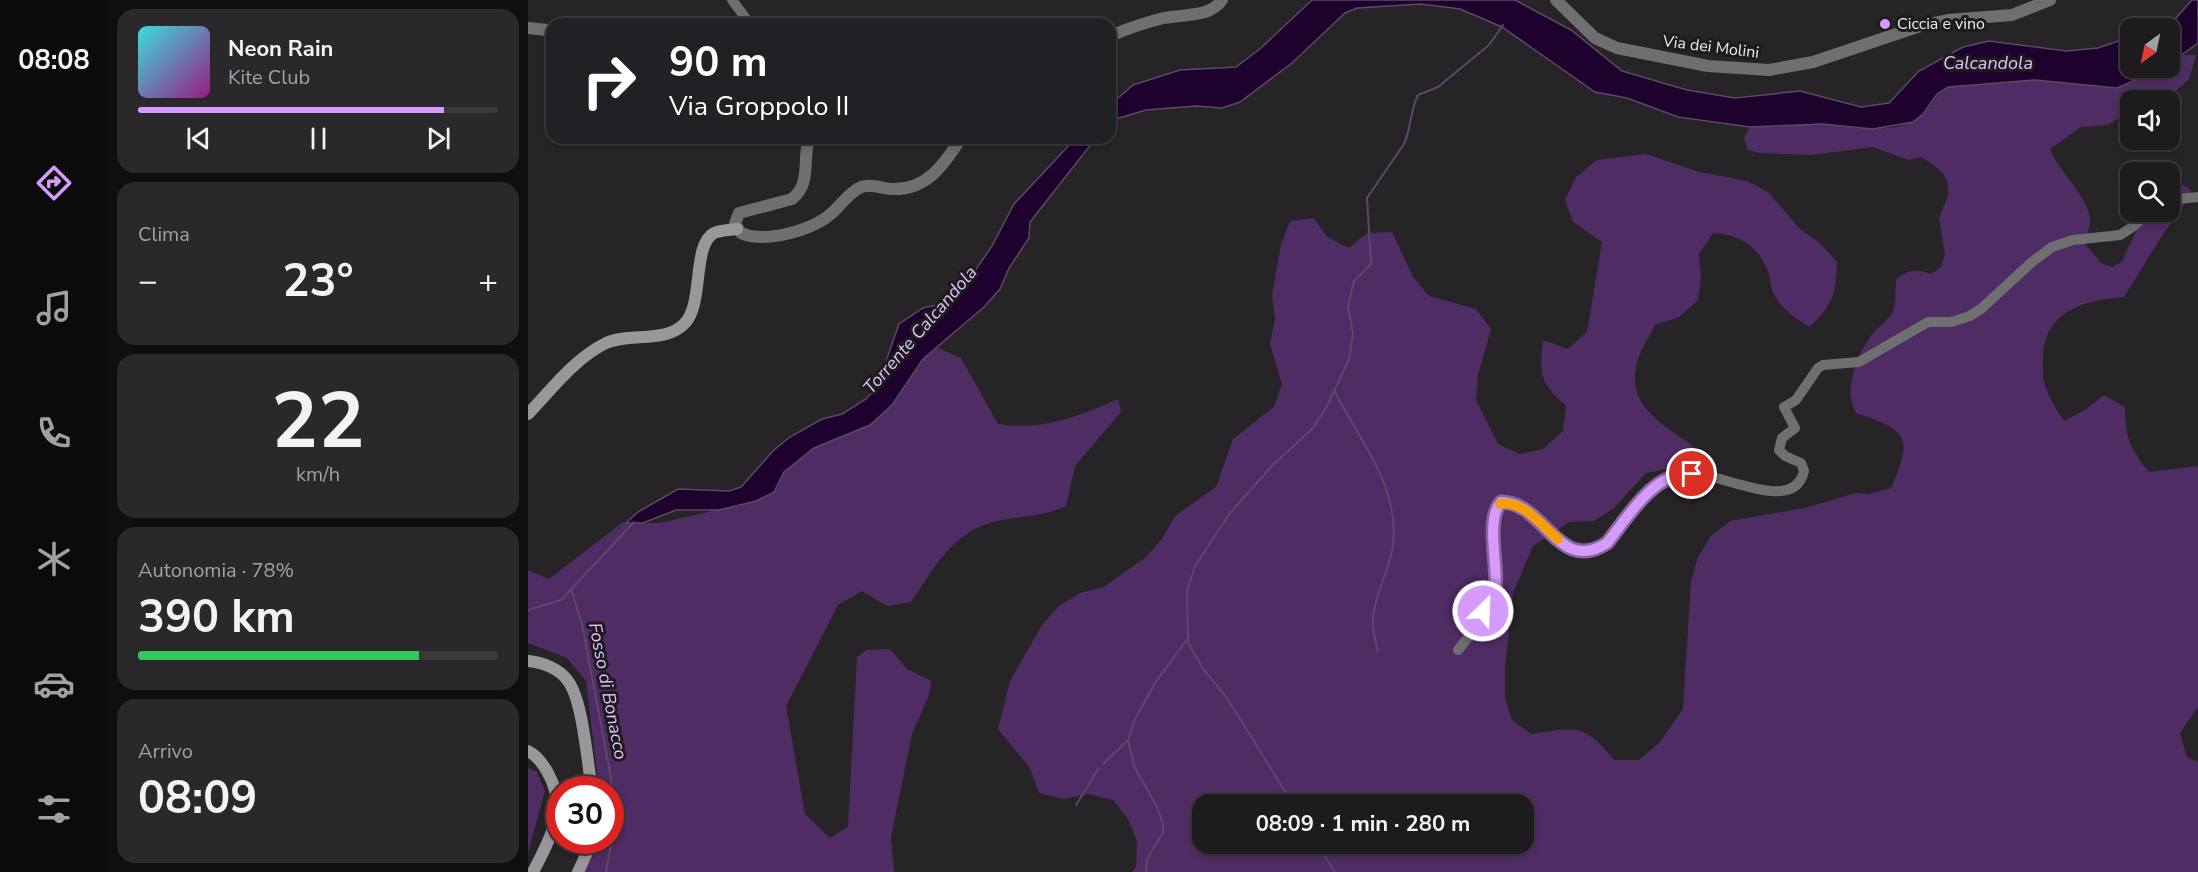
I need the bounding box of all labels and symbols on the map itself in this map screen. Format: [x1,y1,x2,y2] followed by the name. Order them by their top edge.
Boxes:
[1897,13,1985,35] place label: Ciccia e vino
[1878,17,1892,31] marker: Ciccia e vino
[2120,18,2180,78] north arrow
[1661,30,1760,64] street label: Via dei Molini
[1943,51,2033,75] water label: Calcandola
[858,261,982,399] water label: Torrente Calcandola
[1666,448,1717,499] pin
[1451,579,1515,643] position arrow
[583,620,633,762] water label: Fosso di Bonacco
[546,776,624,854] speed limit sign: 30

